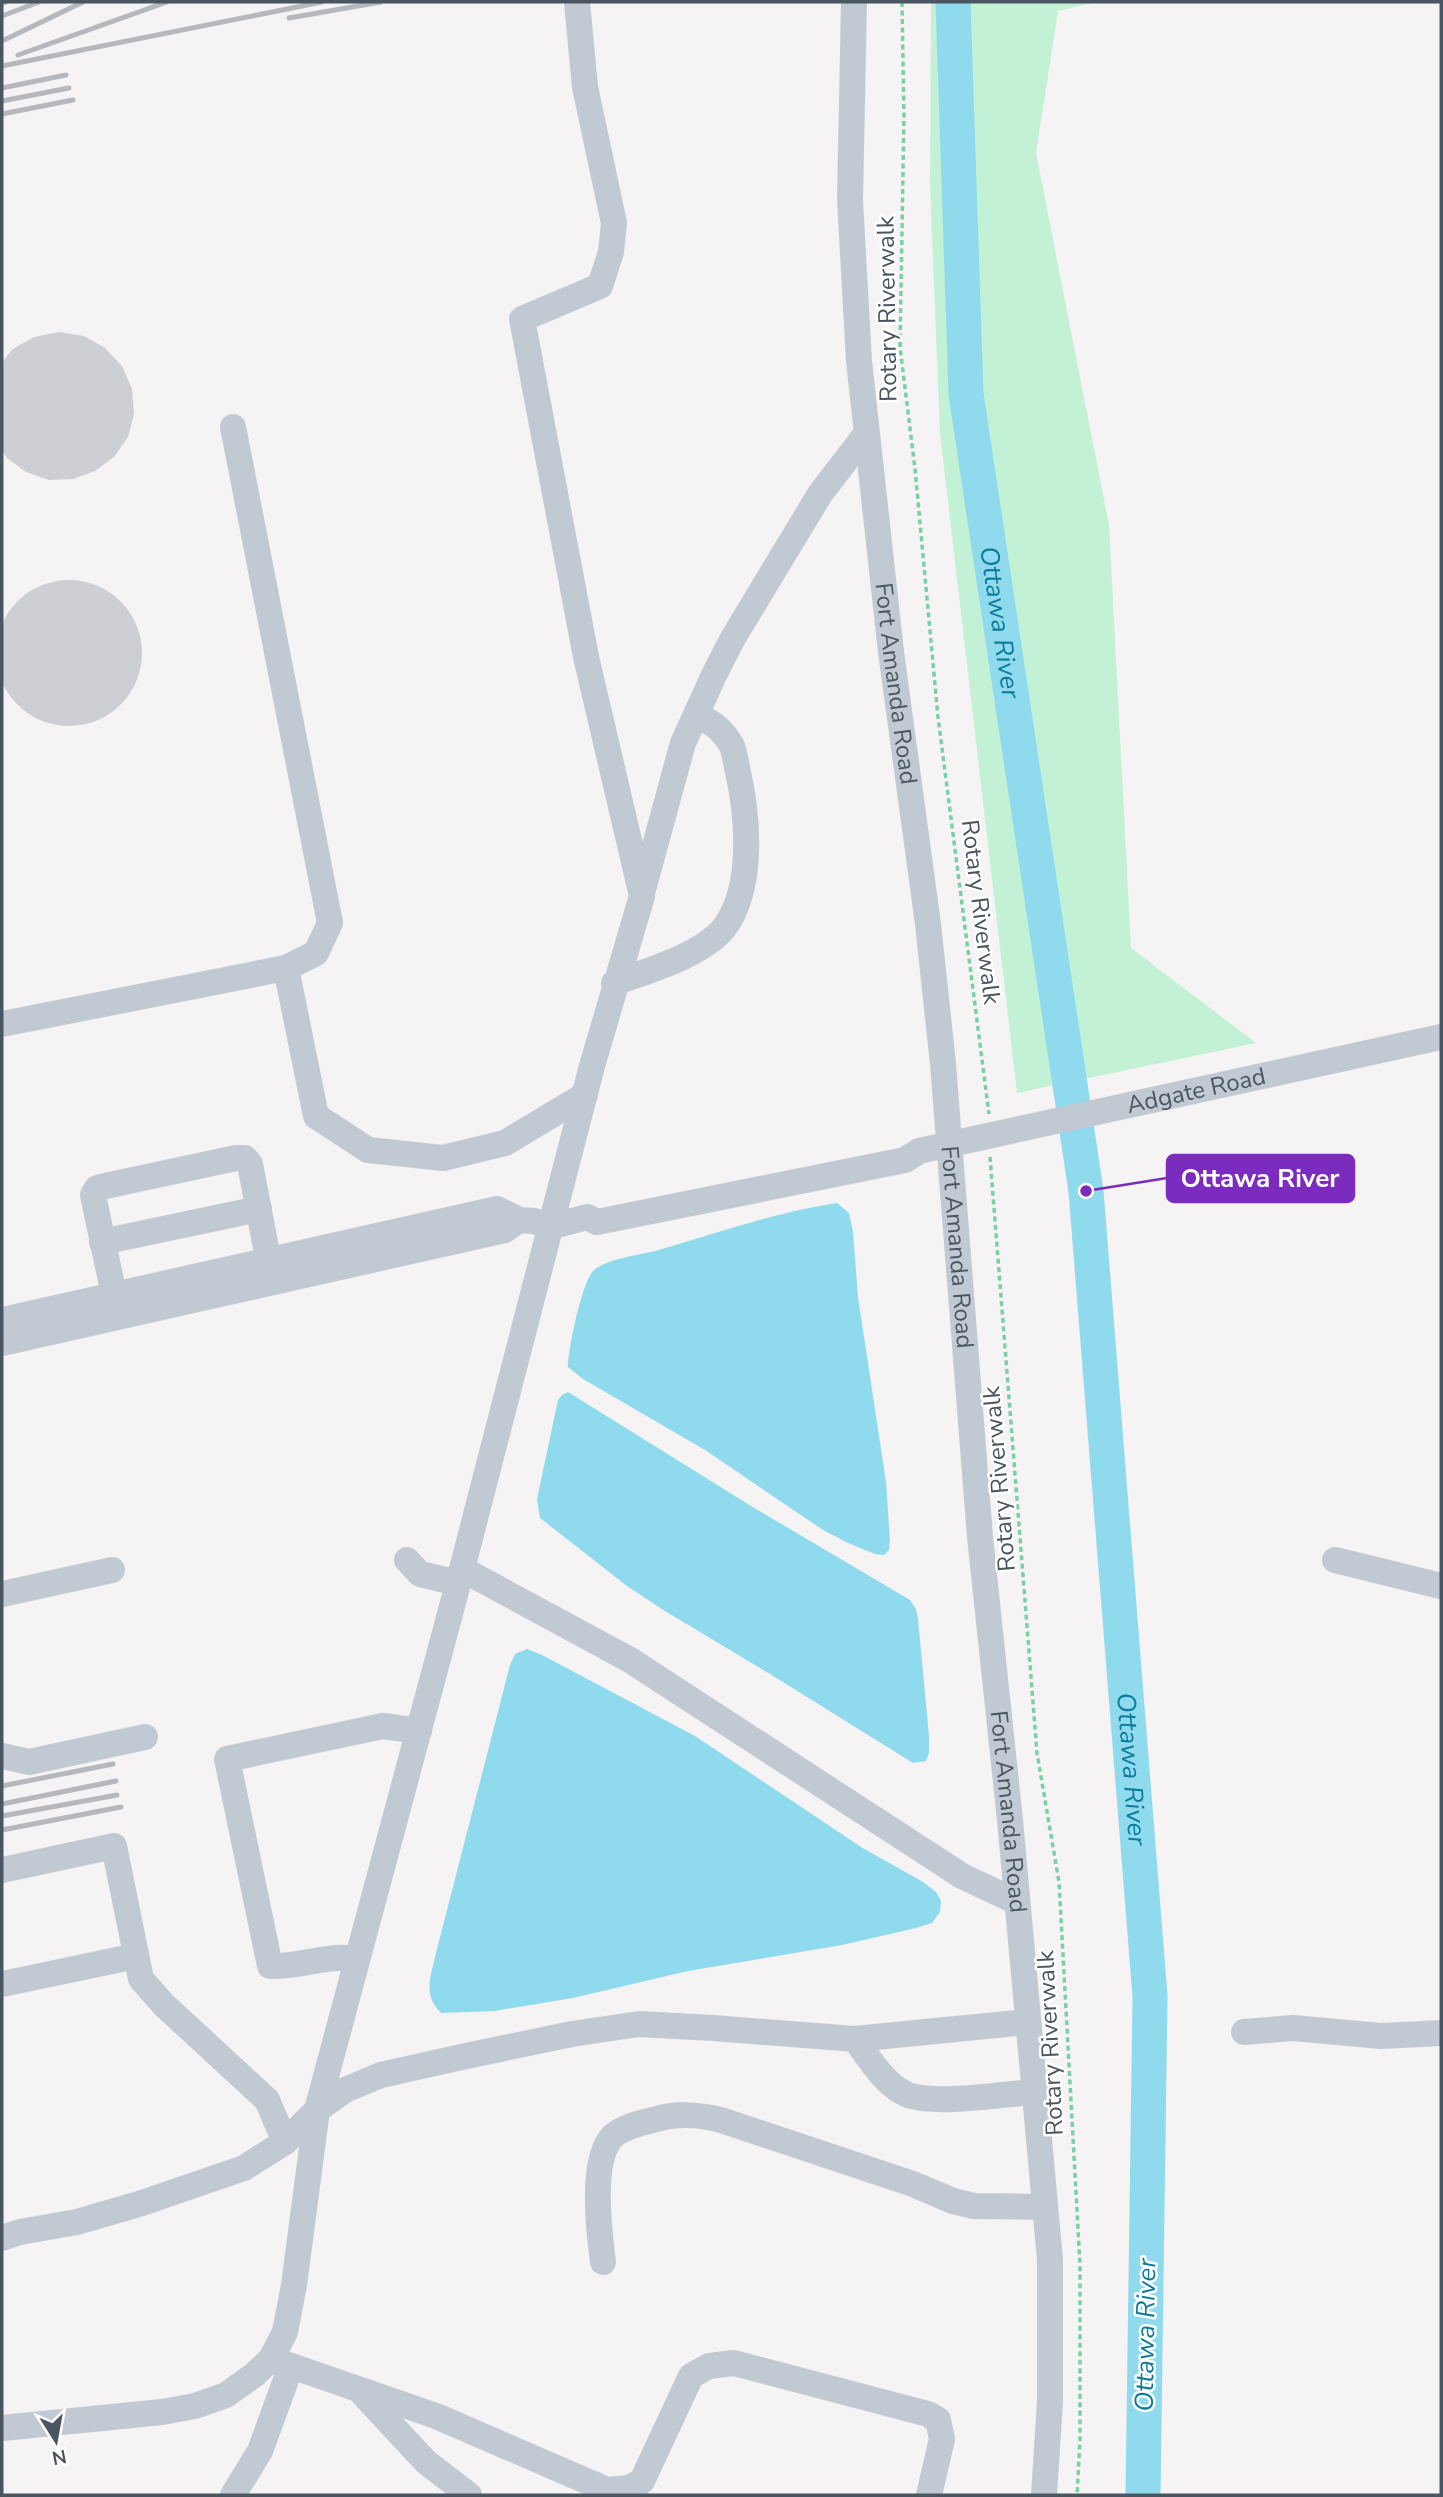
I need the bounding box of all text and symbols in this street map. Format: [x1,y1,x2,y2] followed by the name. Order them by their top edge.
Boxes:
[869,215,905,402] street label: Rotary Riverwalk
[971,544,1029,701] water label: Ottawa River
[867,581,925,786] street label: Fort Amanda Road
[954,818,1008,1007] street label: Rotary Riverwalk
[1124,1060,1269,1121] street label: Adgate Road
[933,1145,981,1350] street label: Fort Amanda Road
[1167,1155,1354,1202] callout: Ottawa River
[1180,1161,1340,1196] text: Ottawa River
[975,1384,1023,1573] street label: Rotary Riverwalk
[1108,1691,1155,1848] water label: Ottawa River
[983,1709,1034,1914] street label: Fort Amanda Road
[1029,1948,1071,2137] street label: Rotary Riverwalk
[1127,2257,1164,2412] water label: Ottawa River
[21,2406,91,2476] north arrow
[50,2443,69,2471] text: N

